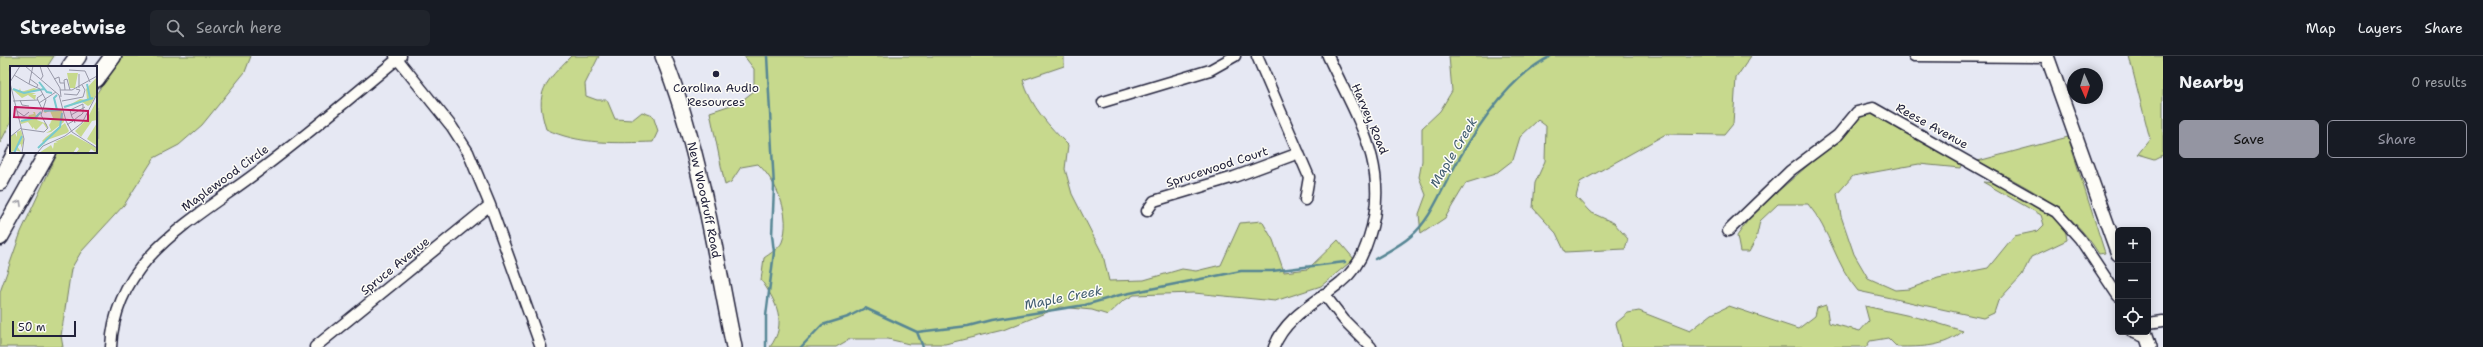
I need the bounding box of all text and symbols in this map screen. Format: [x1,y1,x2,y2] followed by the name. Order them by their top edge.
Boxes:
[150,10,430,46] search box
[20,15,126,40] text: Streetwise
[164,17,186,39] icon: search
[196,18,282,38] text: Search here
[2306,19,2336,37] text: Map
[2358,19,2402,37] text: Layers
[2424,19,2463,37] text: Share
[10,66,97,153] inset map
[2067,68,2103,104] north arrow
[711,69,721,79] marker: Carolina Audio Resources
[2179,71,2244,93] text: Nearby
[2411,74,2467,91] text: 0 results
[673,80,759,110] place label: Carolina Audio Resources
[1348,81,1392,157] street label: Harvey Road
[1893,100,1971,153] street label: Reese Avenue
[1426,114,1481,191] water label: Maple Creek
[2179,120,2319,158] button: Save
[2327,120,2467,158] button: Share
[683,140,725,260] street label: New Woodruff Road
[178,141,272,215] street label: Maplewood Circle
[1164,143,1270,191] street label: Sprucewood Court
[14,200,21,207] one-way arrow
[2115,227,2151,335] map controls
[2115,227,2151,263] button: +
[357,233,433,299] street label: Spruce Avenue
[2115,263,2151,299] button: −
[1023,282,1104,313] water label: Maple Creek
[2115,299,2151,335] button: locate
[12,319,76,338] scale bar
[18,320,46,335] text: 50 m

